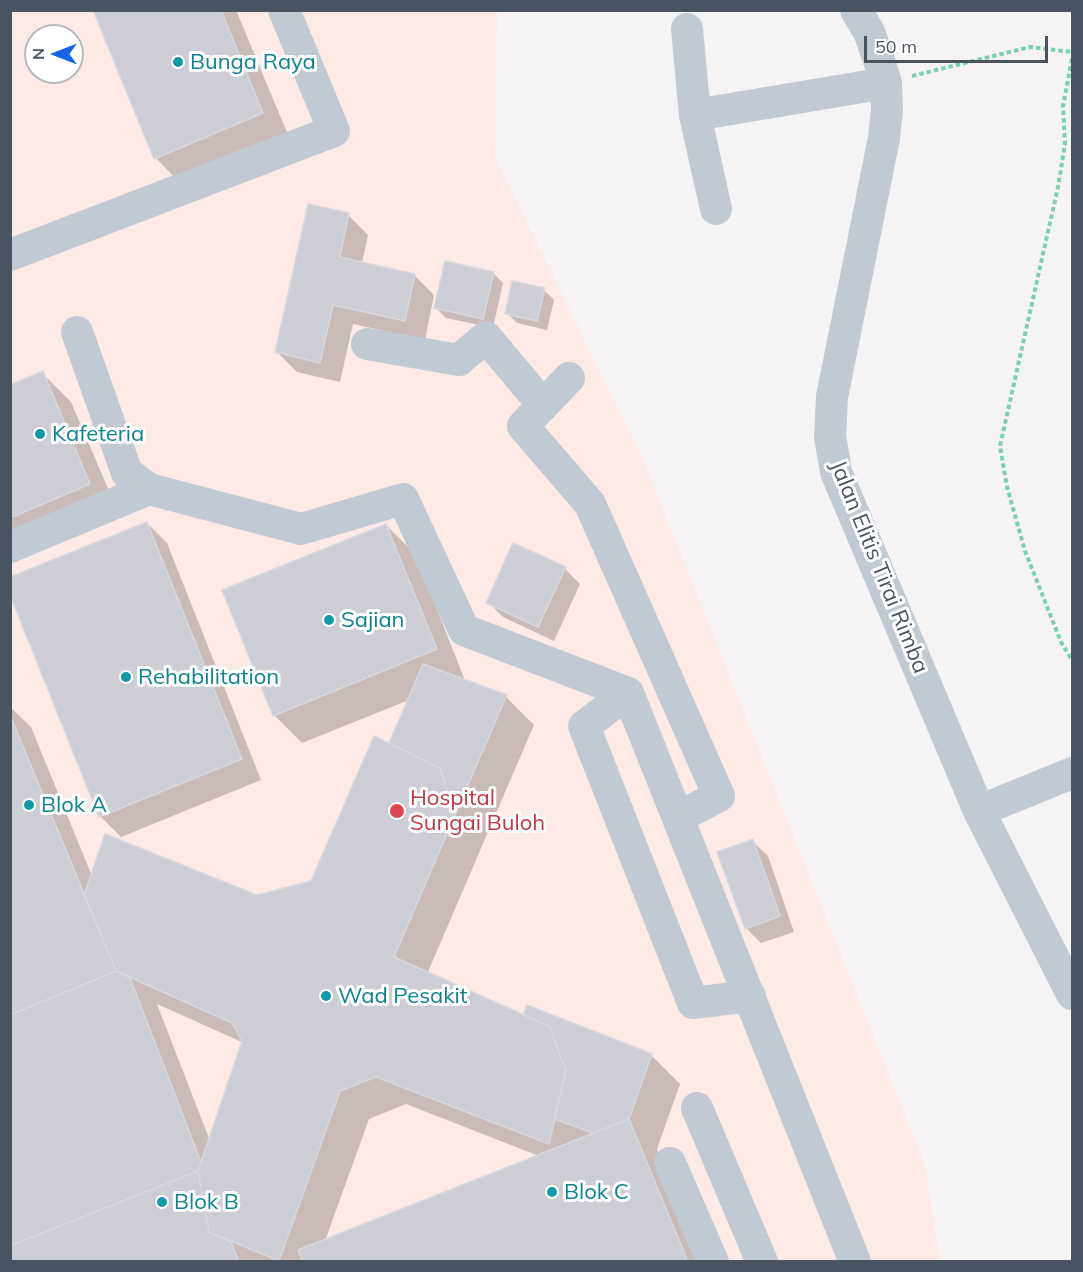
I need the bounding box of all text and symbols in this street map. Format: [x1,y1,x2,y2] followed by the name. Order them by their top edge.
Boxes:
[24,24,84,84] north arrow
[867,24,1052,62] scale bar
[875,35,917,58] text: 50 m
[28,48,48,60] text: N
[190,49,316,75] place label: Bunga Raya
[171,55,185,69] marker: Bunga Raya
[52,421,144,447] place label: Kafeteria
[33,427,47,441] marker: Kafeteria
[824,457,934,677] street label: Jalan Elitis Tirai Rimba
[341,607,404,633] place label: Sajian
[322,613,336,627] marker: Sajian
[138,664,279,690] place label: Rehabilitation
[119,670,133,684] marker: Rehabilitation
[410,785,545,836] place label: Hospital Sungai Buloh
[41,792,107,818] place label: Blok A
[22,798,36,812] marker: Blok A
[388,802,406,820] marker: Hospital Sungai Buloh
[338,983,468,1009] place label: Wad Pesakit
[319,989,333,1003] marker: Wad Pesakit
[564,1179,629,1205] place label: Blok C
[545,1185,559,1199] marker: Blok C
[174,1189,239,1215] place label: Blok B
[155,1195,169,1209] marker: Blok B

